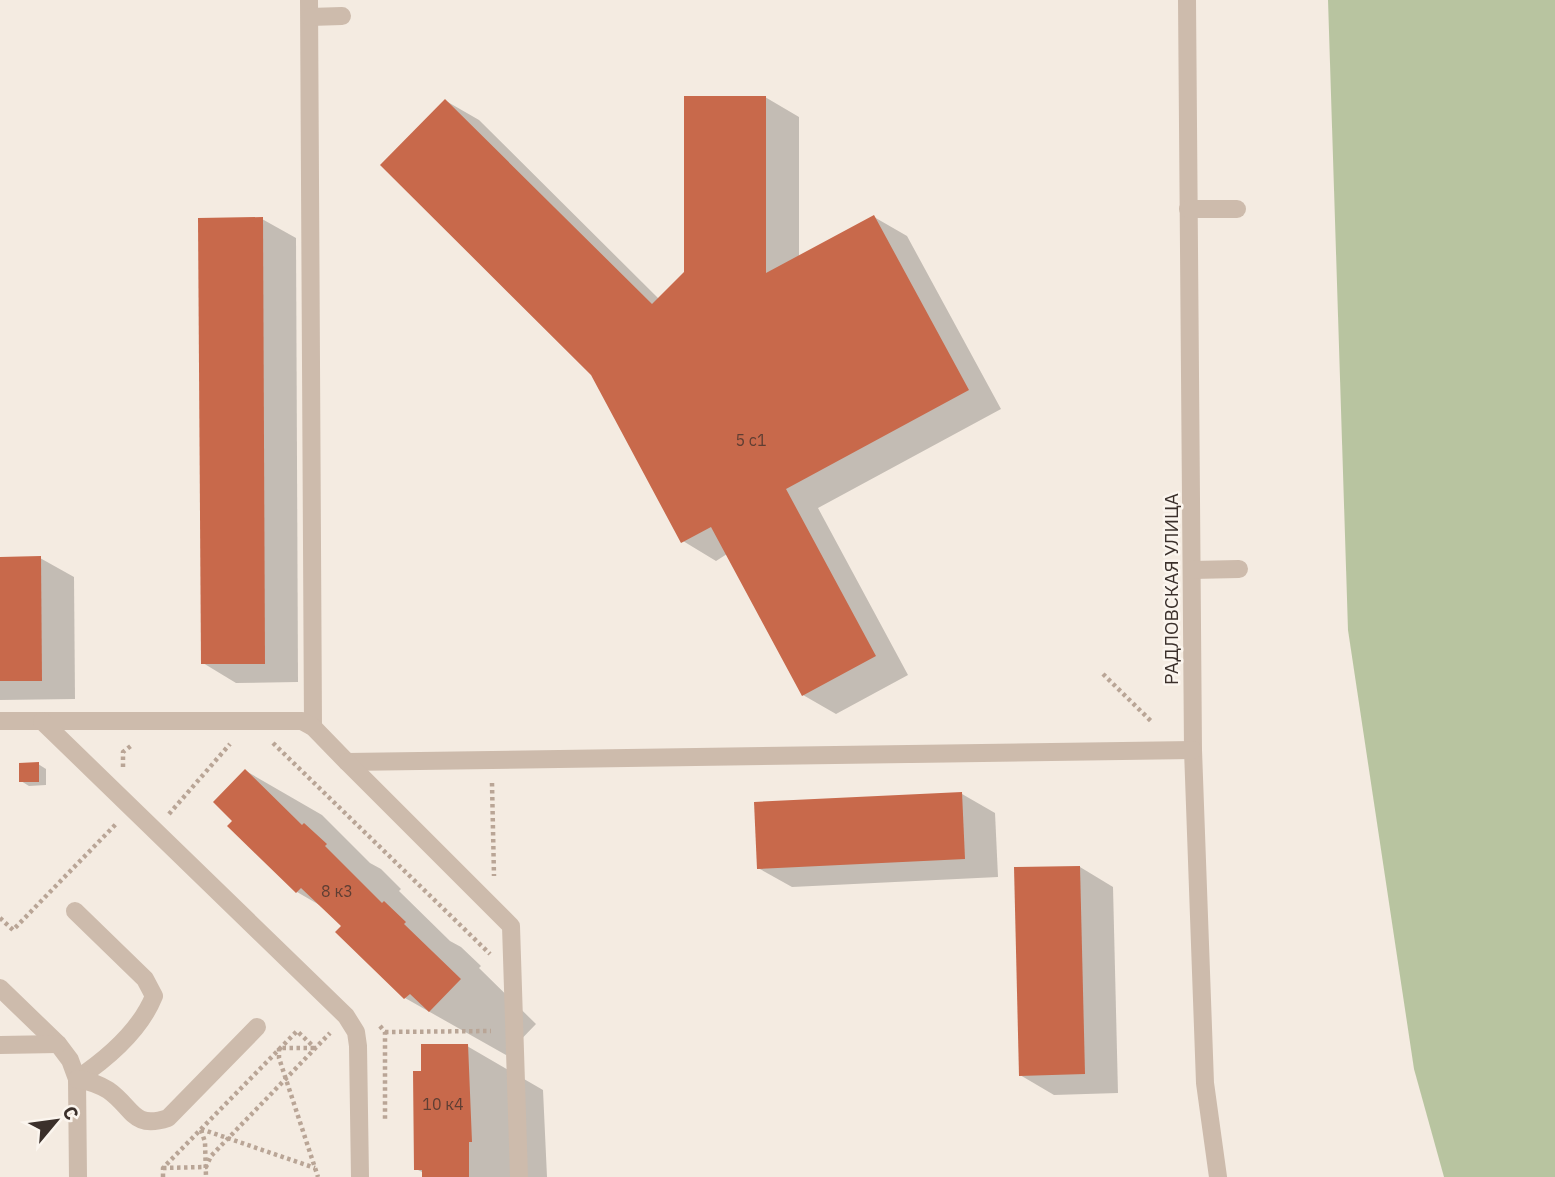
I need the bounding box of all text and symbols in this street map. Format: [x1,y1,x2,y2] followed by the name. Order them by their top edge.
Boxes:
[735,430,767,450] house number: 5 с1
[1159,493,1183,685] street label: РАДЛОВСКАЯ УЛИЦА
[321,881,353,901] house number: 8 к3
[21,1086,91,1156] north arrow
[422,1094,464,1114] house number: 10 к4
[57,1102,84,1124] text: С

